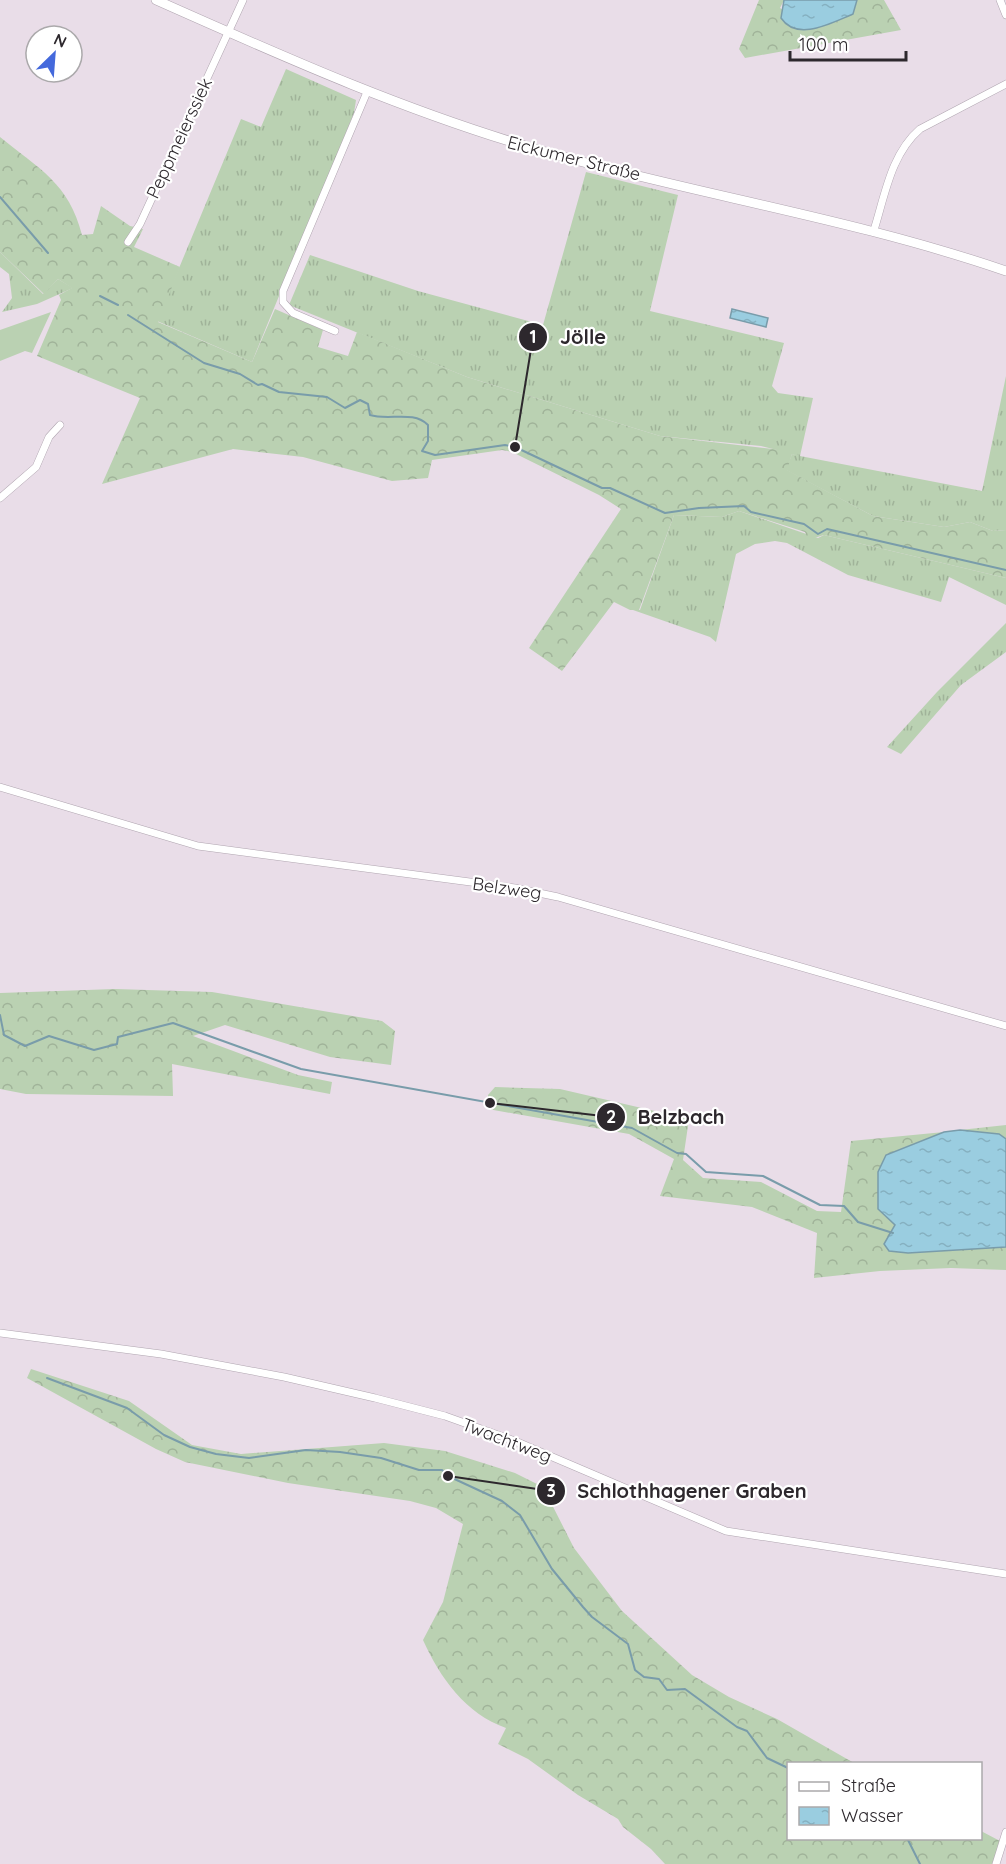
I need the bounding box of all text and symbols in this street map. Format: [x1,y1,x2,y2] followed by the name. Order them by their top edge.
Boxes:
[24,24,84,84] north arrow
[790,24,906,62] scale bar
[51,29,70,52] text: N
[799,33,848,56] text: 100 m
[141,74,217,202] street label: Peppmeierssiek
[505,130,643,186] street label: Eickumer Straße
[518,318,618,356] callout: Jölle
[560,324,606,349] text: Jölle
[529,325,537,348] text: 1
[471,872,543,904] street label: Belzweg
[596,1098,737,1136] callout: Belzbach
[637,1104,725,1129] text: Belzbach
[606,1105,616,1128] text: 2
[459,1412,555,1468] street label: Twachtweg
[536,1472,819,1510] callout: Schlothhagener Graben
[577,1478,807,1503] text: Schlothhagener Graben
[546,1479,556,1502] text: 3
[787,1762,982,1840] legend
[841,1774,896,1797] text: Straße
[841,1804,903,1827] text: Wasser

